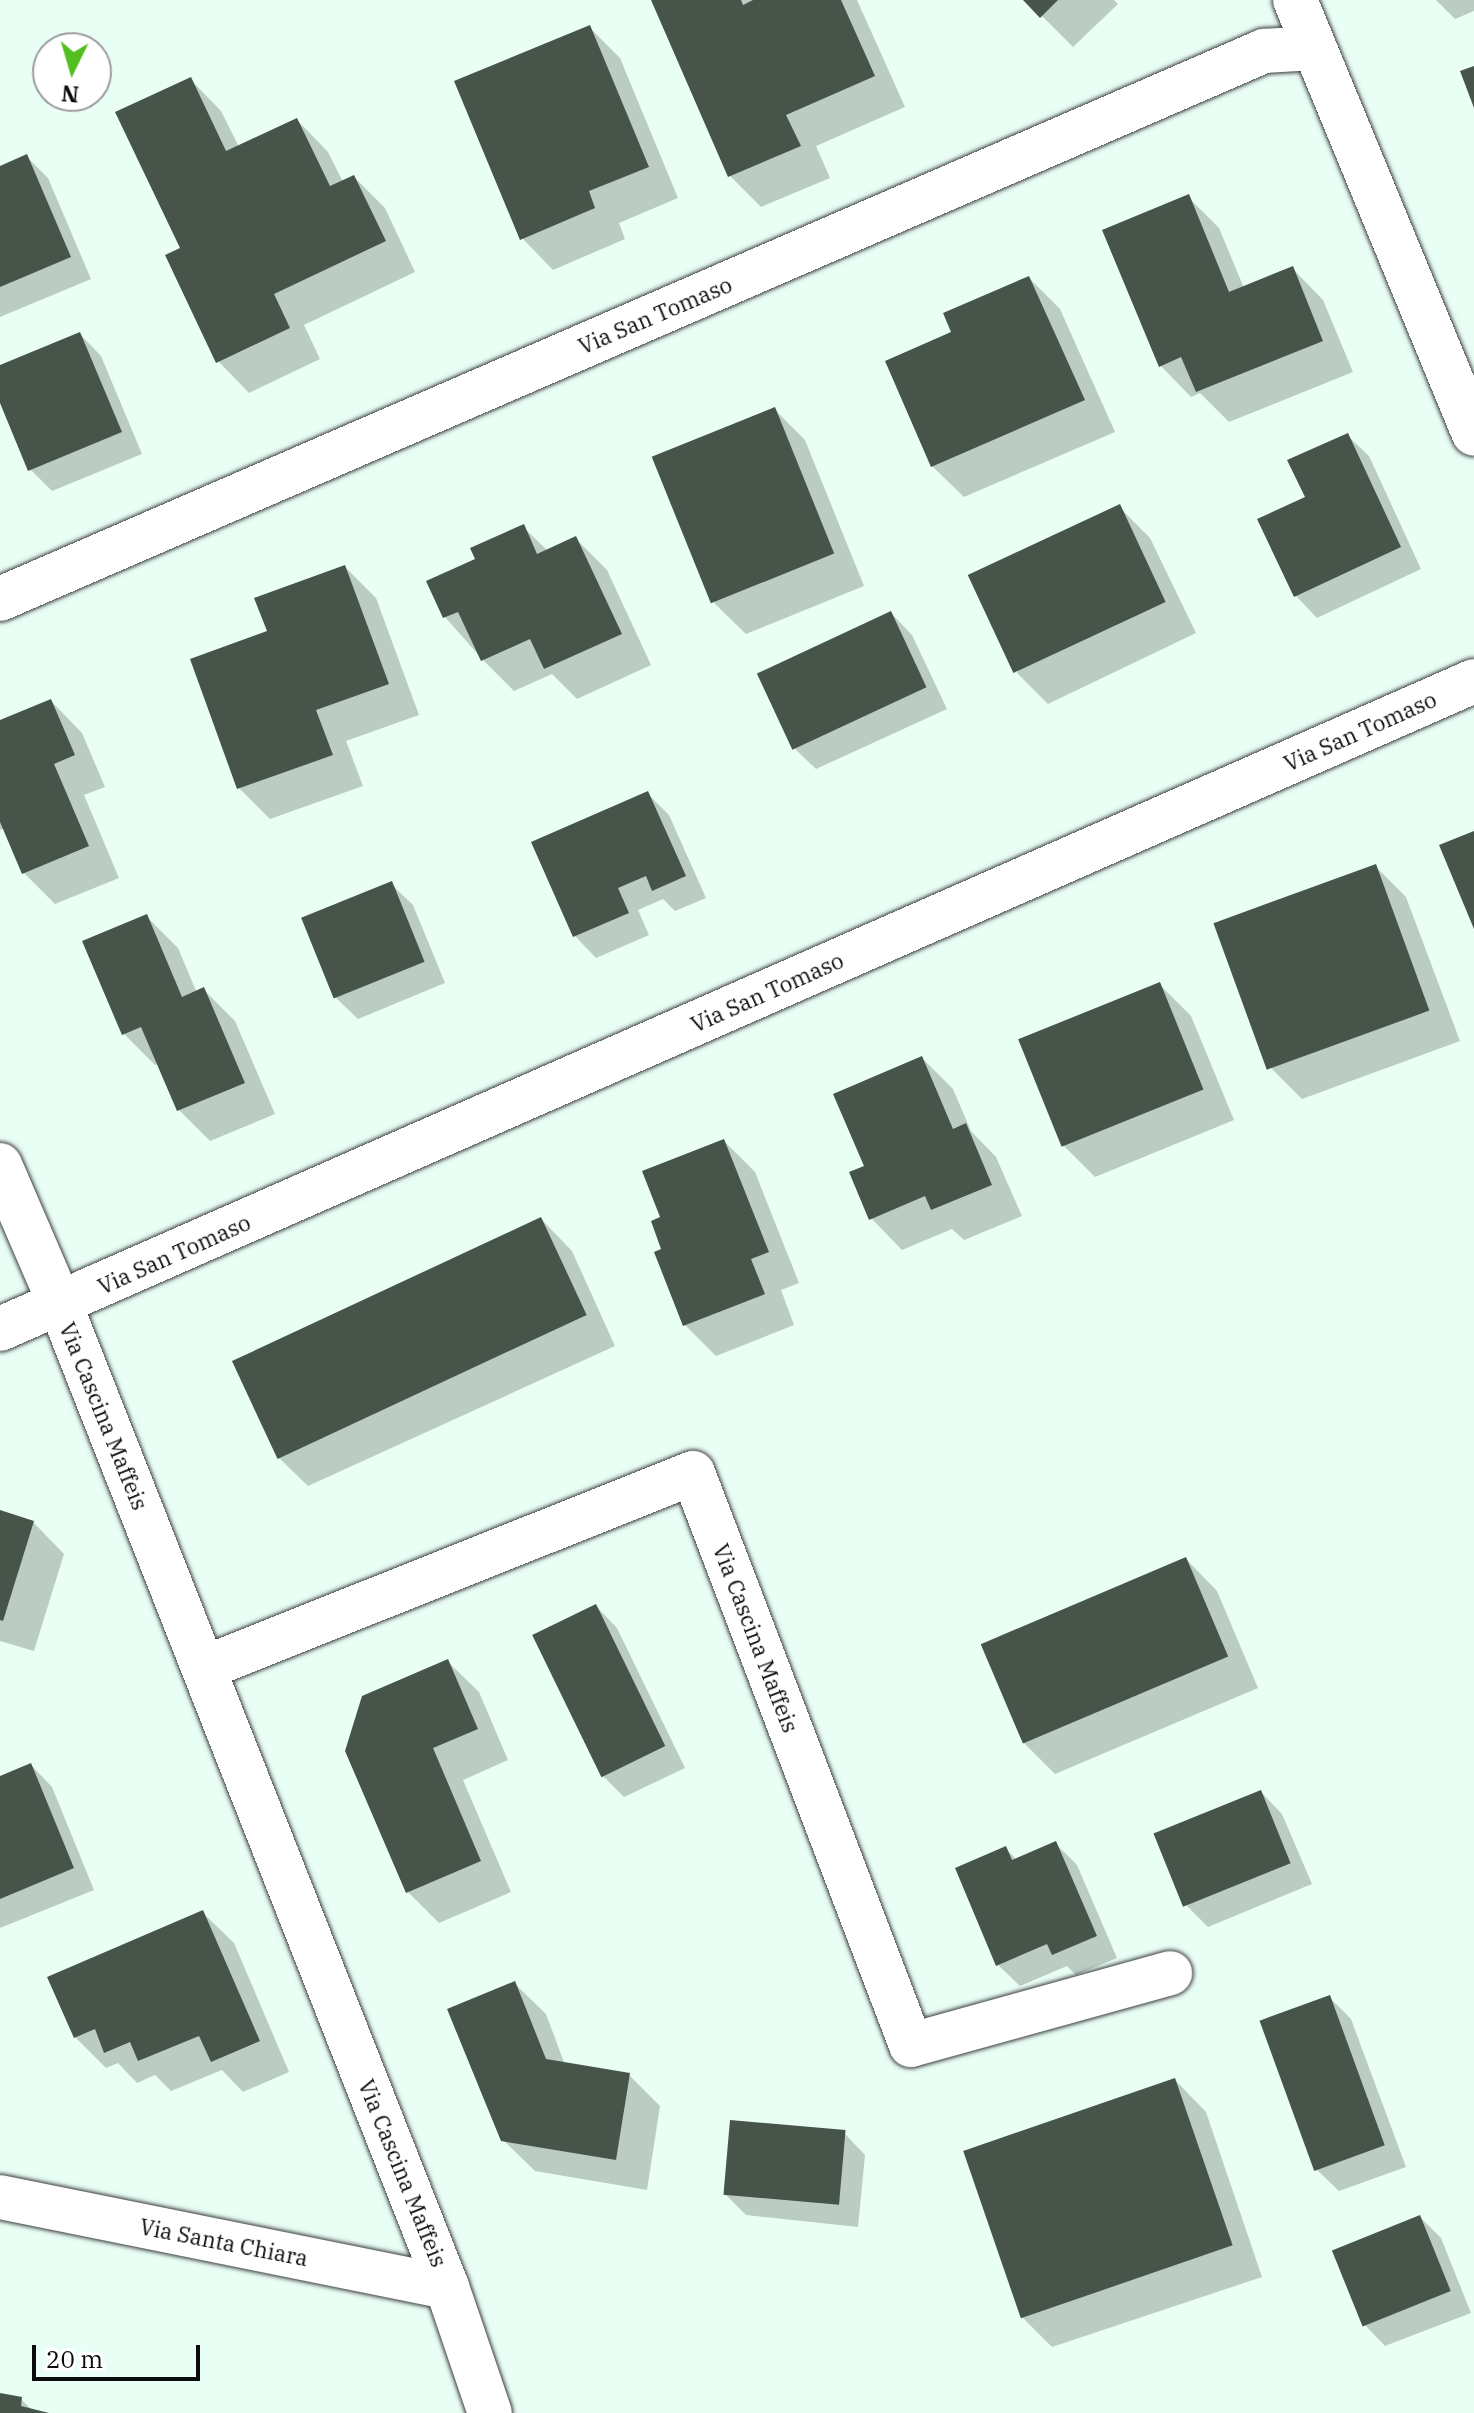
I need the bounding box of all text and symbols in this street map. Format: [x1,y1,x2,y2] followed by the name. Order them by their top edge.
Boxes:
[32,32,112,112] north arrow
[60,79,80,110] text: N
[574,271,736,359] street label: Via San Tomaso
[1280,686,1440,776] street label: Via San Tomaso
[687,947,847,1037] street label: Via San Tomaso
[94,1209,254,1299] street label: Via San Tomaso
[54,1318,154,1514] street label: Via Cascina Maffeis
[708,1540,804,1736] street label: Via Cascina Maffeis
[353,2075,453,2271] street label: Via Cascina Maffeis
[138,2213,310,2271] street label: Via Santa Chiara
[36,2329,204,2379] scale bar
[46,2343,103,2375] text: 20 m

